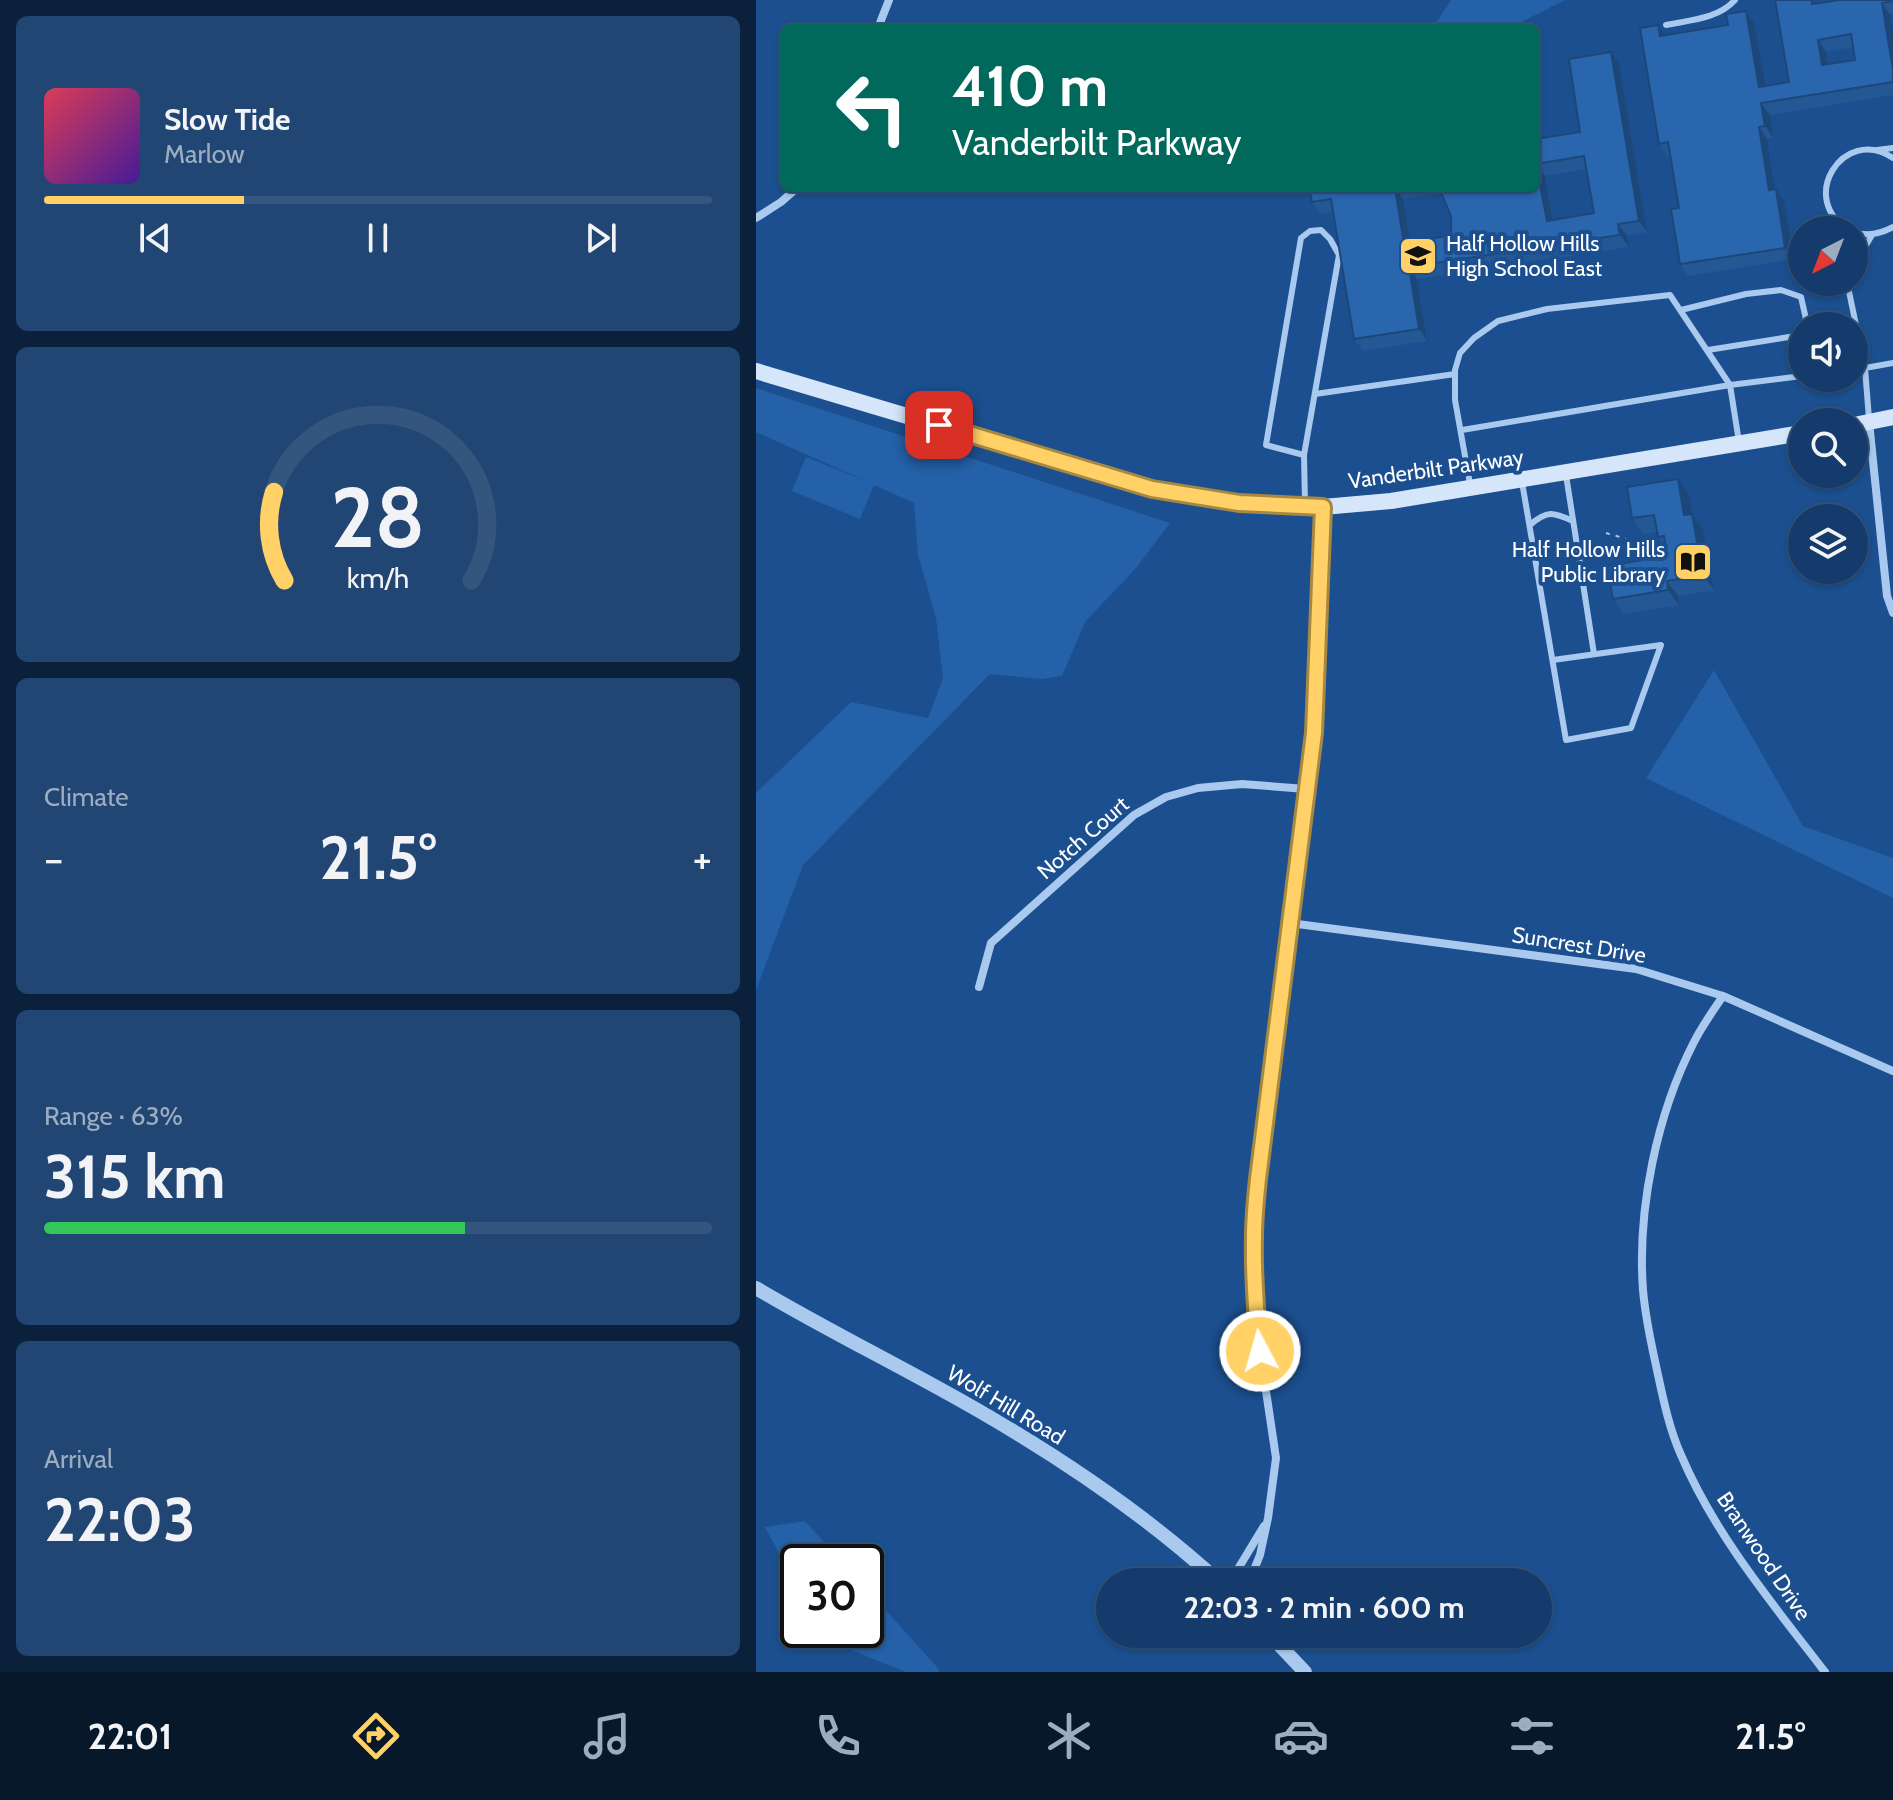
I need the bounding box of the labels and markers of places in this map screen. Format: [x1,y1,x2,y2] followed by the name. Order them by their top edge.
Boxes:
[1446,230,1603,282] place label: Half Hollow Hills High School East
[1397,235,1439,277] school or university icon: Half Hollow Hills High School East
[905,391,973,459] pin
[1512,536,1665,588] place label: Half Hollow Hills Public Library
[1672,541,1714,583] library icon: Half Hollow Hills Public Library

